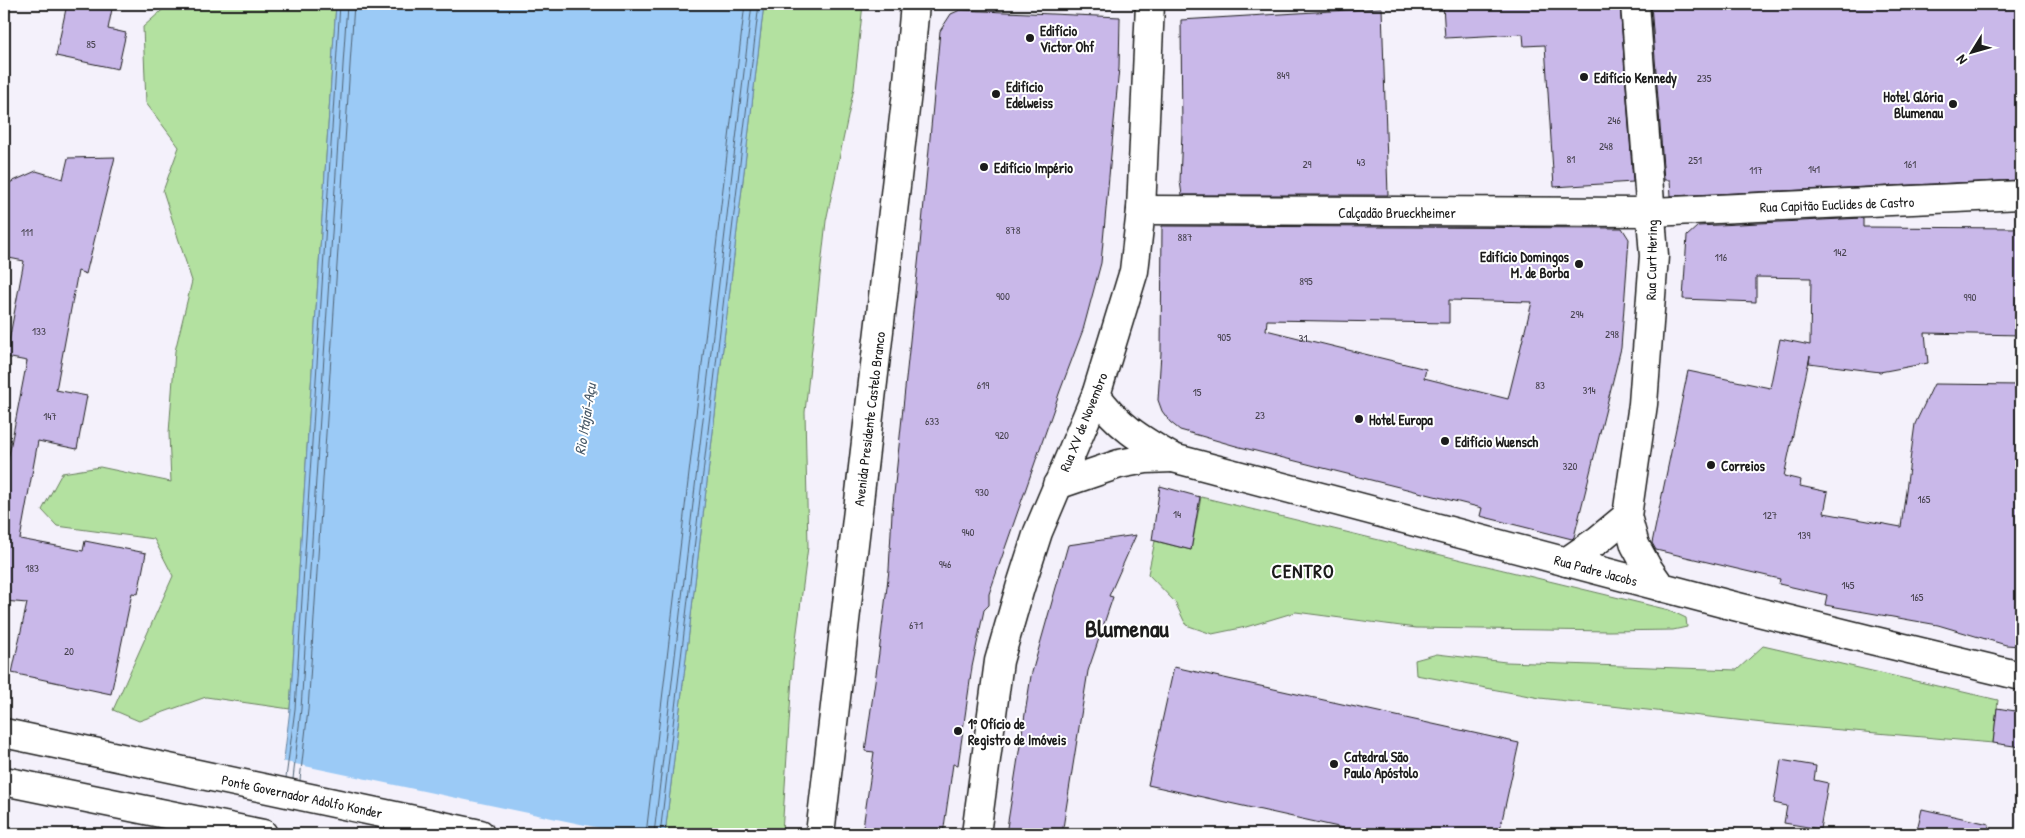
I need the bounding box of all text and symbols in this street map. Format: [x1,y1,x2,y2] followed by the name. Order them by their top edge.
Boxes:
[1040,21,1095,56] place label: Edifício Victor Ohf
[1948,28,1998,78] north arrow
[1024,32,1036,44] marker: Edifício Victor Ohf
[86,37,96,51] house number: 85
[1951,51,1971,69] text: N
[1277,68,1289,82] house number: 849
[1594,68,1677,89] place label: Edifício Kennedy
[1578,71,1590,83] marker: Edifício Kennedy
[1697,71,1712,85] house number: 235
[1006,77,1054,112] place label: Edifício Edelweiss
[1883,87,1943,122] place label: Hotel Glória Blumenau
[990,88,1002,100] marker: Edifício Edelweiss
[1947,98,1959,110] marker: Hotel Glória Blumenau
[1607,113,1621,127] house number: 246
[1599,139,1613,153] house number: 248
[1567,152,1575,166] house number: 81
[1688,153,1702,167] house number: 251
[1356,155,1366,169] house number: 43
[1302,157,1312,171] house number: 29
[1904,157,1916,171] house number: 161
[994,158,1073,179] place label: Edifício Império
[978,161,990,173] marker: Edifício Império
[1808,162,1820,176] house number: 141
[1749,163,1763,177] house number: 117
[1759,192,1915,217] street label: Rua Capitão Euclides de Castro
[1338,203,1456,222] street label: Calçadão Brueckheimer
[1641,220,1662,300] street label: Rua Curt Hering
[1006,223,1021,237] house number: 878
[21,225,33,239] house number: 111
[1178,230,1192,244] house number: 887
[1833,245,1847,259] house number: 142
[1480,247,1570,282] place label: Edifício Domingos M. de Borba
[1715,250,1728,264] house number: 116
[1573,258,1585,270] marker: Edifício Domingos M. de Borba
[1299,274,1313,288] house number: 895
[996,289,1010,303] house number: 900
[1963,290,1977,304] house number: 990
[1570,307,1584,321] house number: 294
[32,324,46,338] house number: 133
[1605,327,1619,341] house number: 298
[849,330,889,507] street label: Avenida Presidente Castelo Branco
[1217,330,1231,344] house number: 905
[1299,331,1307,345] house number: 31
[1055,369,1112,474] street label: Rua XV de Novembro
[977,378,989,392] house number: 619
[1535,378,1545,392] house number: 83
[569,381,601,456] water label: Rio Itajaí-Açu
[1582,383,1596,397] house number: 314
[1193,385,1202,399] house number: 15
[1255,408,1265,422] house number: 23
[43,409,57,423] house number: 147
[1369,410,1433,431] place label: Hotel Europa
[1353,413,1365,425] marker: Hotel Europa
[925,414,939,428] house number: 633
[995,428,1009,442] house number: 920
[1455,432,1538,451] place label: Edifício Wuensch
[1439,435,1451,447] marker: Edifício Wuensch
[1721,456,1765,475] place label: Correios
[1562,459,1578,473] house number: 320
[1705,459,1717,471] marker: Correios
[975,485,989,499] house number: 930
[1917,492,1931,506] house number: 165
[1173,507,1181,521] house number: 14
[1763,508,1777,522] house number: 127
[961,525,975,539] house number: 940
[1798,528,1810,542] house number: 139
[1552,550,1640,590] street label: Rua Padre Jacobs
[939,557,952,571] house number: 946
[1271,558,1335,584] district label: CENTRO
[25,561,39,575] house number: 183
[1842,578,1855,592] house number: 145
[1910,590,1924,604] house number: 165
[1085,612,1169,644] district label: Blumenau
[909,618,923,632] house number: 671
[64,644,74,658] house number: 20
[968,714,1067,751] place label: 1º Ofício de Registro de Imóveis
[952,725,964,737] marker: 1º Ofício de Registro de Imóveis
[1344,747,1418,784] place label: Catedral São Paulo Apóstolo
[1328,758,1340,770] marker: Catedral São Paulo Apóstolo
[220,770,385,822] street label: Ponte Governador Adolfo Konder

